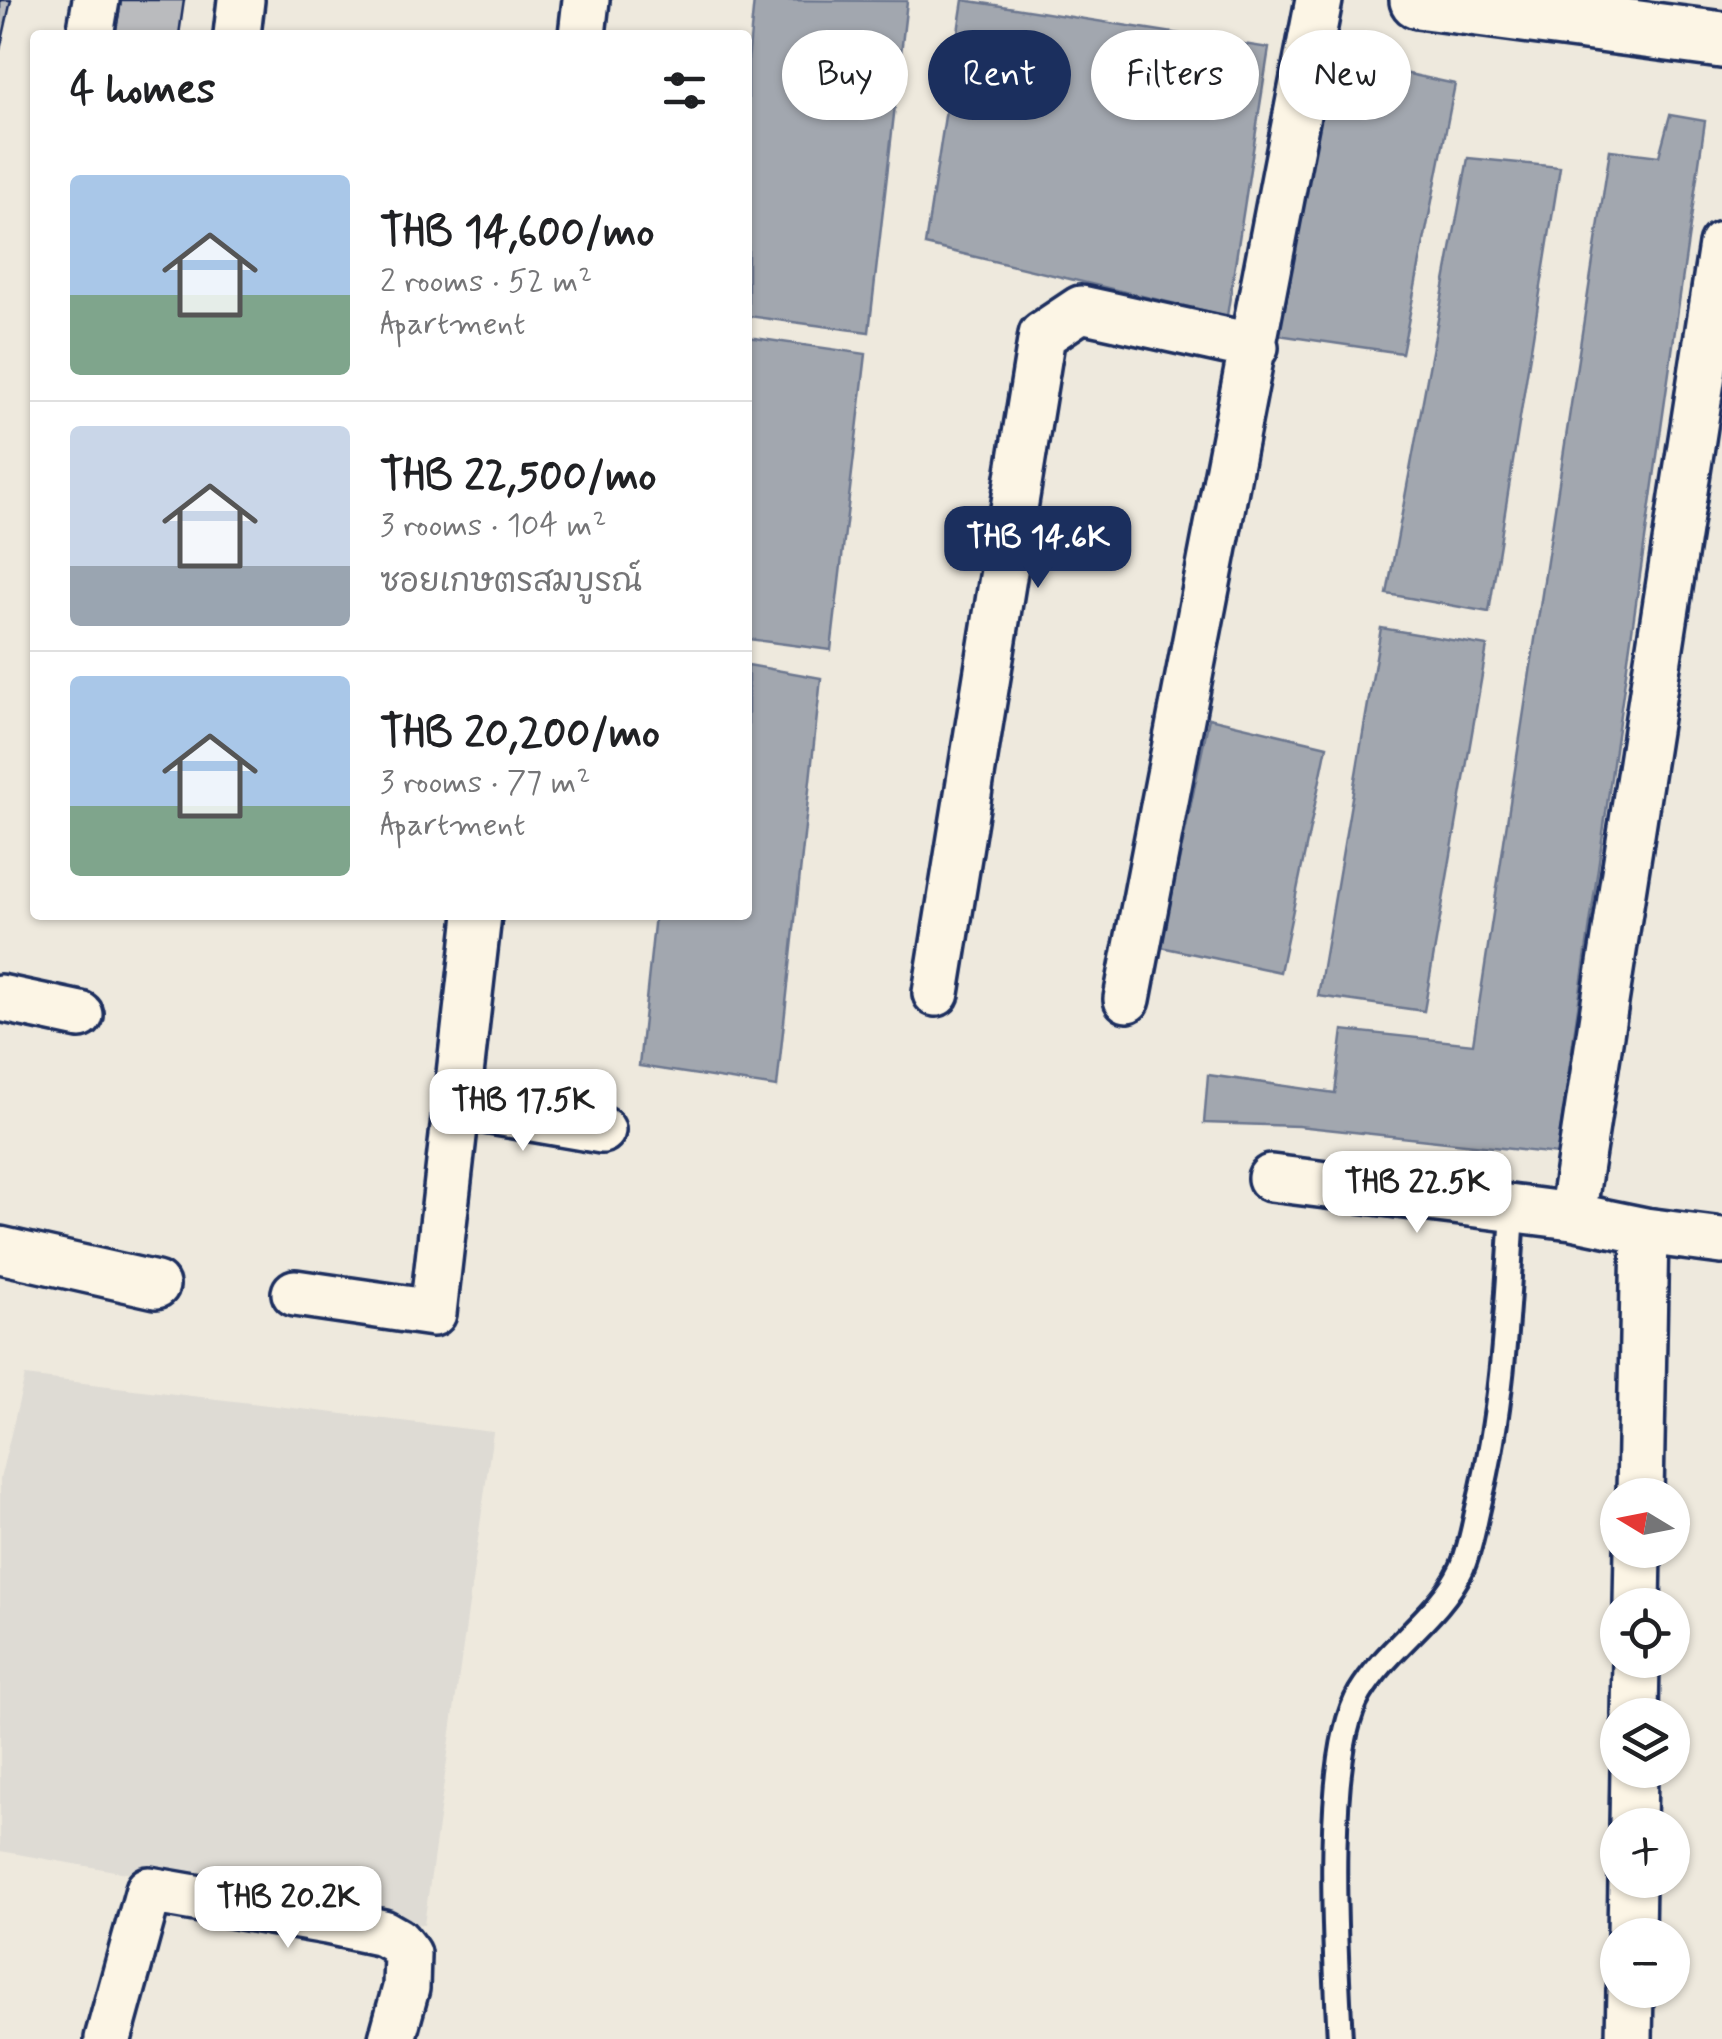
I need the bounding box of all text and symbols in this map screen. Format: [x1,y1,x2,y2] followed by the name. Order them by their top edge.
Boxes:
[782,30,908,120] chip: Buy
[928,30,1071,120] chip: Rent
[1091,30,1259,120] chip: Filters
[1279,30,1411,120] chip: New
[70,63,216,118] text: 4 homes
[657,63,712,118] icon: filters
[380,206,654,261] text: THB 14,600/mo
[150,215,270,335] icon: home
[380,261,592,303] text: 2 rooms · 52 m²
[380,303,525,345] text: Apartment
[380,450,657,505] text: THB 22,500/mo
[150,466,270,586] icon: home
[380,505,606,547] text: 3 rooms · 104 m²
[924,506,1152,591] pin: THB 14.6K
[966,517,1110,559] text: THB 14.6K
[380,561,642,603] text: ซอยเกษตรสมบูรณ์
[380,707,660,762] text: THB 20,200/mo
[150,716,270,836] icon: home
[380,762,591,804] text: 3 rooms · 77 m²
[380,804,525,846] text: Apartment
[409,1069,637,1154] pin: THB 17.5K
[452,1080,594,1122] text: THB 17.5K
[1303,1151,1531,1236] pin: THB 22.5K
[1344,1162,1490,1204] text: THB 22.5K
[1600,1478,1690,1568] north arrow
[1600,1478,1690,2008] map controls
[1600,1588,1690,1678] button: locate
[1600,1698,1690,1788] button: layers
[1600,1808,1690,1898] button: +
[174,1866,402,1951] pin: THB 20.2K
[216,1877,360,1919] text: THB 20.2K
[1600,1918,1690,2008] button: −

